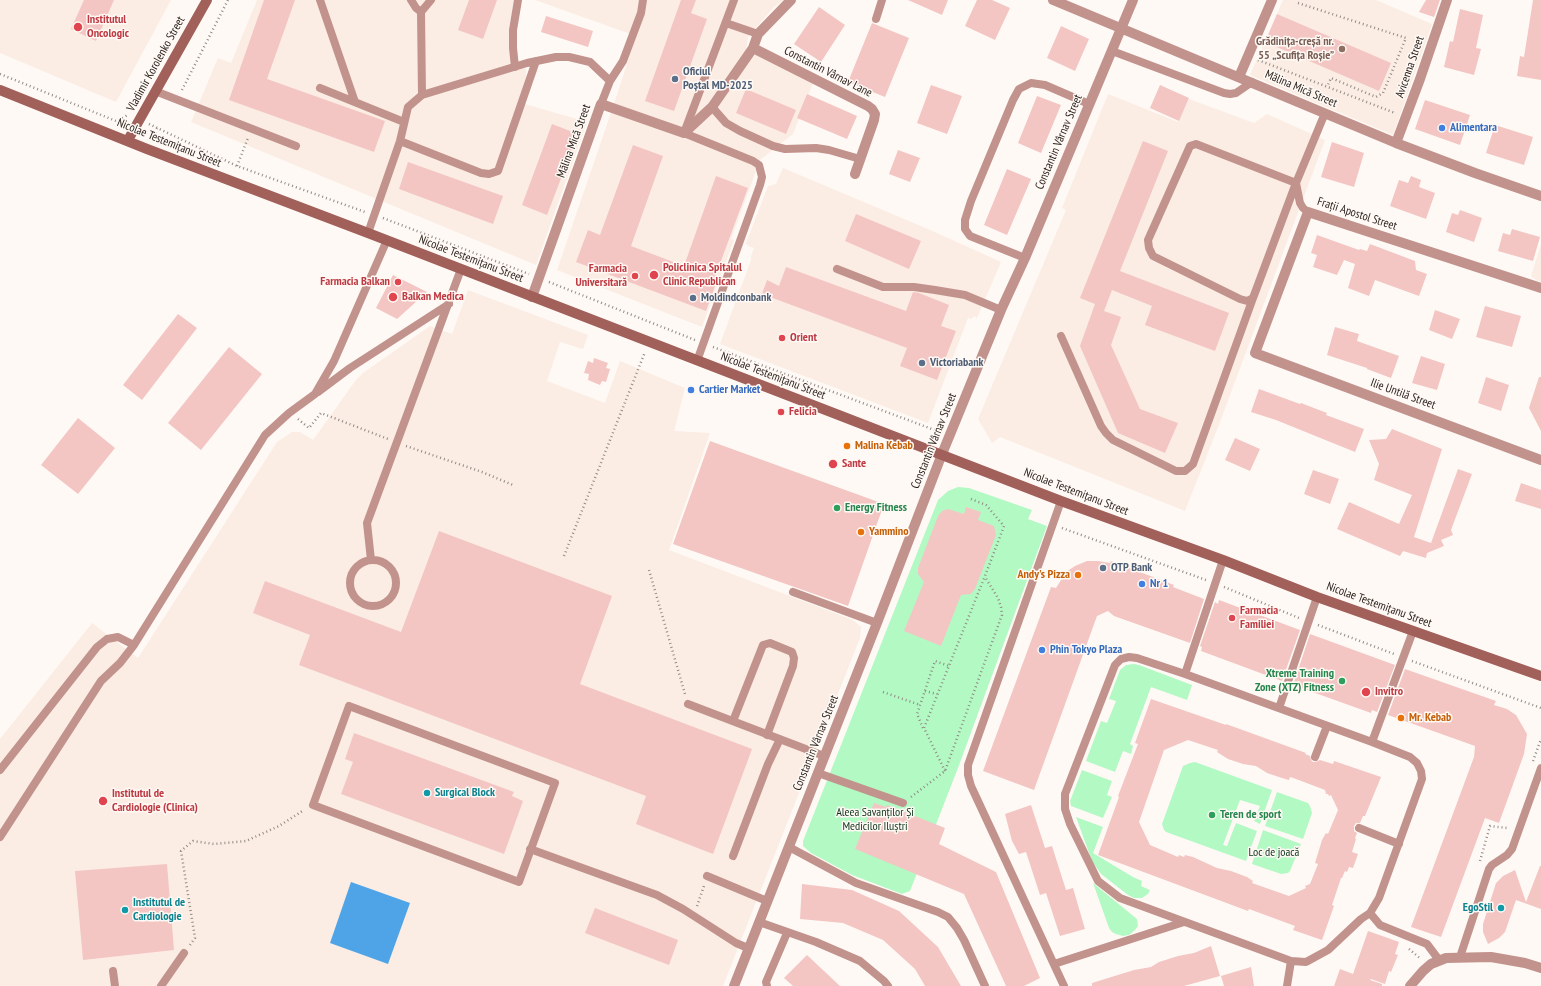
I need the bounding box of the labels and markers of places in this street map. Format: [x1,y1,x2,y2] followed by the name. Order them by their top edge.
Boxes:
[87,13,129,41] place label: Institutul Oncologic
[72,21,84,33] marker: Institutul Oncologic
[1256,35,1334,63] place label: Grădinița-creșă nr. 55 „Scufița Roșie”
[1337,44,1347,54] marker: Grădinița-creșă nr. 55 „Scufița Roșie”
[683,65,753,93] place label: Oficiul Poștal MD-2025
[670,74,680,84] marker: Oficiul Poștal MD-2025
[1450,121,1497,135] place label: Alimentara
[1437,123,1447,133] marker: Alimentara
[663,261,742,289] place label: Policlinica Spitalul Clinic Republican
[576,262,627,290] place label: Farmacia Universitară
[648,269,660,281] marker: Policlinica Spitalul Clinic Republican
[630,271,640,281] marker: Farmacia Universitară
[320,275,390,289] place label: Farmacia Balkan
[393,277,403,287] marker: Farmacia Balkan
[402,290,464,304] place label: Balkan Medica
[387,291,399,303] marker: Balkan Medica
[701,291,771,305] place label: Moldindconbank
[688,293,698,303] marker: Moldindconbank
[790,331,817,345] place label: Orient
[777,333,787,343] marker: Orient
[930,356,984,370] place label: Victoriabank
[917,358,927,368] marker: Victoriabank
[699,383,760,397] place label: Cartier Market
[686,385,696,395] marker: Cartier Market
[789,405,817,419] place label: Felicia
[776,407,786,417] marker: Felicia
[855,439,913,453] place label: Malina Kebab
[842,441,852,451] marker: Malina Kebab
[842,457,866,471] place label: Sante
[827,458,839,470] marker: Sante
[845,501,907,515] place label: Energy Fitness
[832,503,842,513] marker: Energy Fitness
[869,525,909,539] place label: Yammino
[856,527,866,537] marker: Yammino
[1111,561,1152,575] place label: OTP Bank
[1098,563,1108,573] marker: OTP Bank
[1017,568,1070,582] place label: Andy's Pizza
[1073,570,1083,580] marker: Andy's Pizza
[1150,577,1168,591] place label: Nr 1
[1137,579,1147,589] marker: Nr 1
[1240,604,1278,632] place label: Farmacia Familiei
[1227,613,1237,623] marker: Farmacia Familiei
[1050,643,1122,657] place label: Phin Tokyo Plaza
[1037,645,1047,655] marker: Phin Tokyo Plaza
[1255,667,1334,695] place label: Xtreme Training Zone (XTZ) Fitness
[1337,676,1347,686] marker: Xtreme Training Zone (XTZ) Fitness
[1375,685,1403,699] place label: Invitro
[1360,686,1372,698] marker: Invitro
[1409,711,1451,725] place label: Mr. Kebab
[1396,713,1406,723] marker: Mr. Kebab
[435,786,495,800] place label: Surgical Block
[112,787,198,815] place label: Institutul de Cardiologie (Clinica)
[422,788,432,798] marker: Surgical Block
[97,795,109,807] marker: Institutul de Cardiologie (Clinica)
[1220,808,1281,822] place label: Teren de sport
[1207,810,1217,820] marker: Teren de sport
[133,896,185,924] place label: Institutul de Cardiologie
[1463,901,1493,915] place label: EgoStil
[1496,903,1506,913] marker: EgoStil
[120,905,130,915] marker: Institutul de Cardiologie

